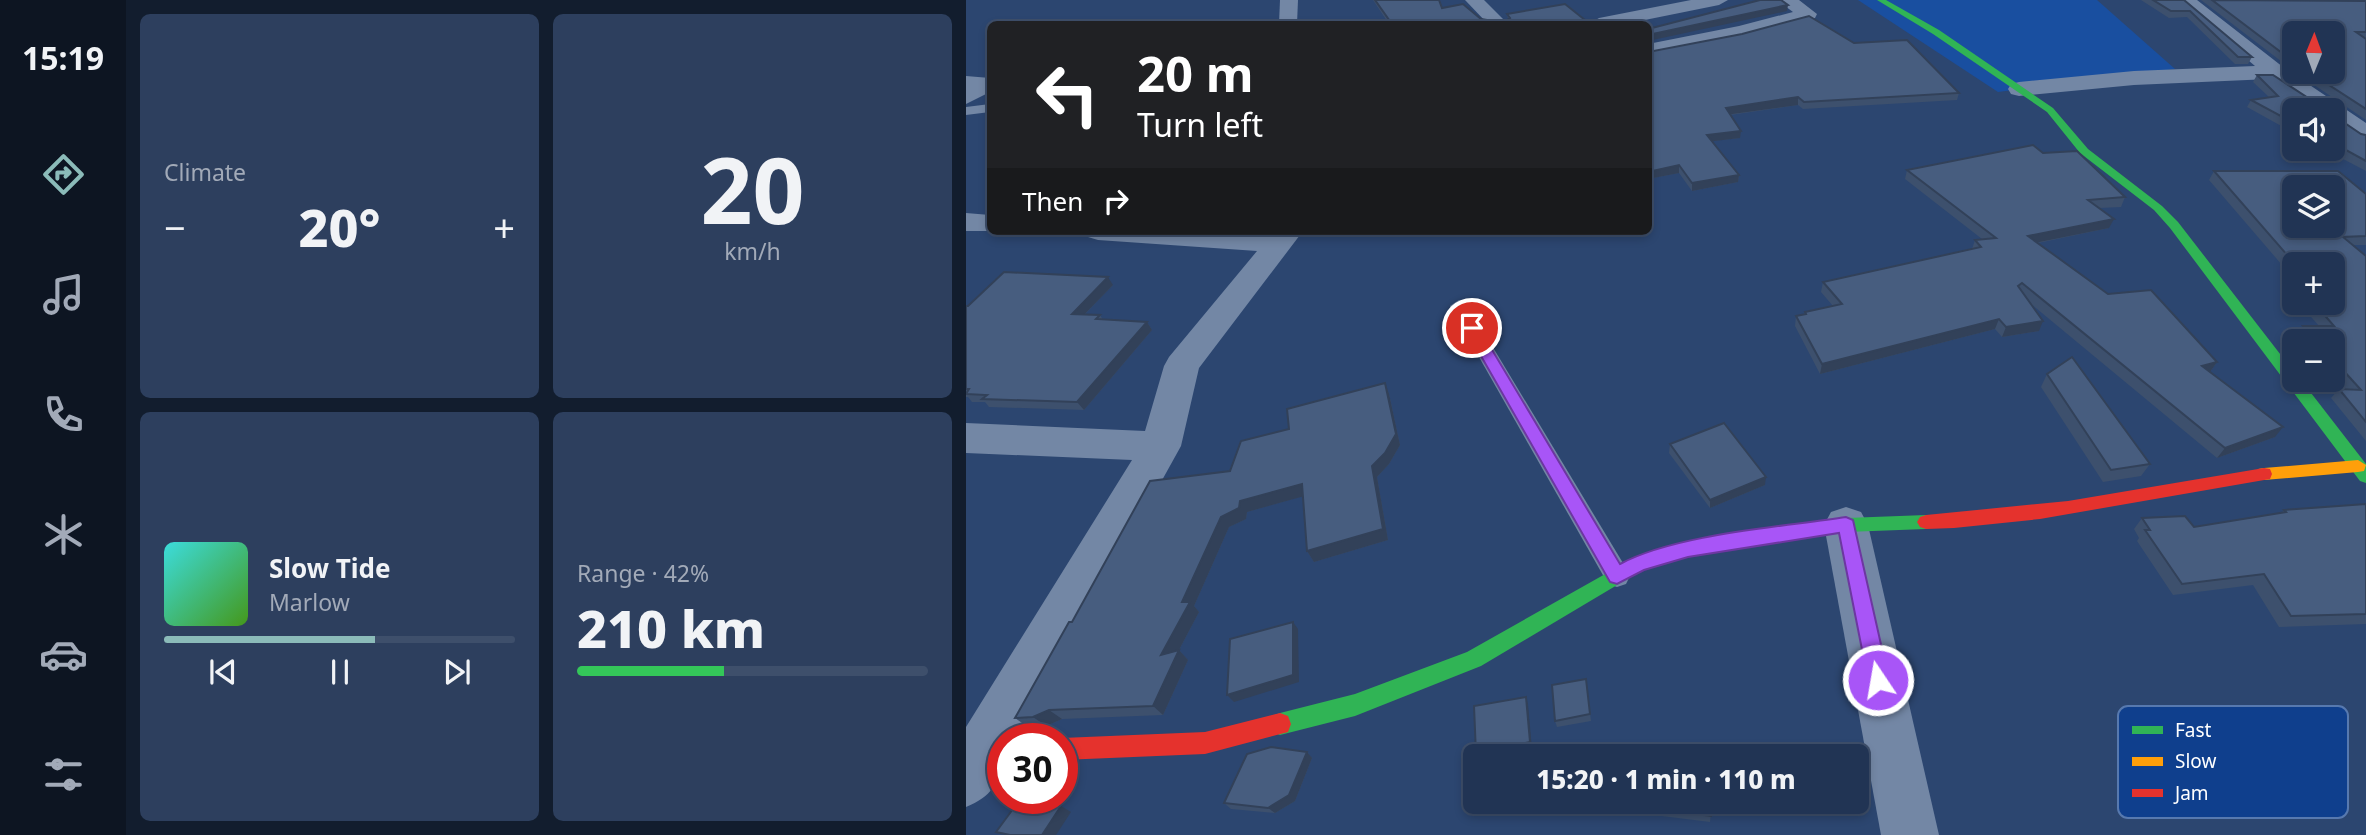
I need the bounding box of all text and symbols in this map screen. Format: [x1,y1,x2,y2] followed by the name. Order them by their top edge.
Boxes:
[2282,21,2345,84] north arrow
[2282,21,2345,392] map controls
[22,36,104,79] text: 15:19
[1137,40,1254,106] text: 20 m
[1022,49,1113,140] icon: left
[2282,98,2345,161] button: sound
[1137,103,1263,146] text: Turn left
[700,127,805,251] text: 20
[39,150,88,199] icon: directions
[164,156,246,188] text: Climate
[2282,175,2345,238] button: layers
[1097,182,1135,220] icon: right
[1022,183,1083,219] text: Then
[298,191,381,262] text: 20°
[164,201,186,253] text: −
[493,201,515,253] text: +
[724,235,781,267] text: km/h
[2282,252,2345,315] button: +
[39,270,88,319] icon: music
[1442,298,1502,358] pin
[1453,309,1491,347] icon: arrive
[2282,329,2345,392] button: −
[39,390,88,439] icon: phone
[39,510,88,559] icon: climate
[269,550,391,586] text: Slow Tide
[577,557,709,589] text: Range · 42%
[269,586,350,618] text: Marlow
[577,592,765,663] text: 210 km
[39,630,88,679] icon: car
[1841,643,1915,717] position arrow
[204,653,242,691] icon: previous
[321,653,359,691] icon: pause
[438,653,476,691] icon: next
[2118,706,2348,818] legend
[2175,717,2212,743] text: Fast
[987,723,1078,814] speed limit sign: 30
[2175,748,2216,774] text: Slow
[39,750,88,799] icon: filters
[1536,761,1796,797] text: 15:20 · 1 min · 110 m
[2173,780,2209,806] text: Jam

